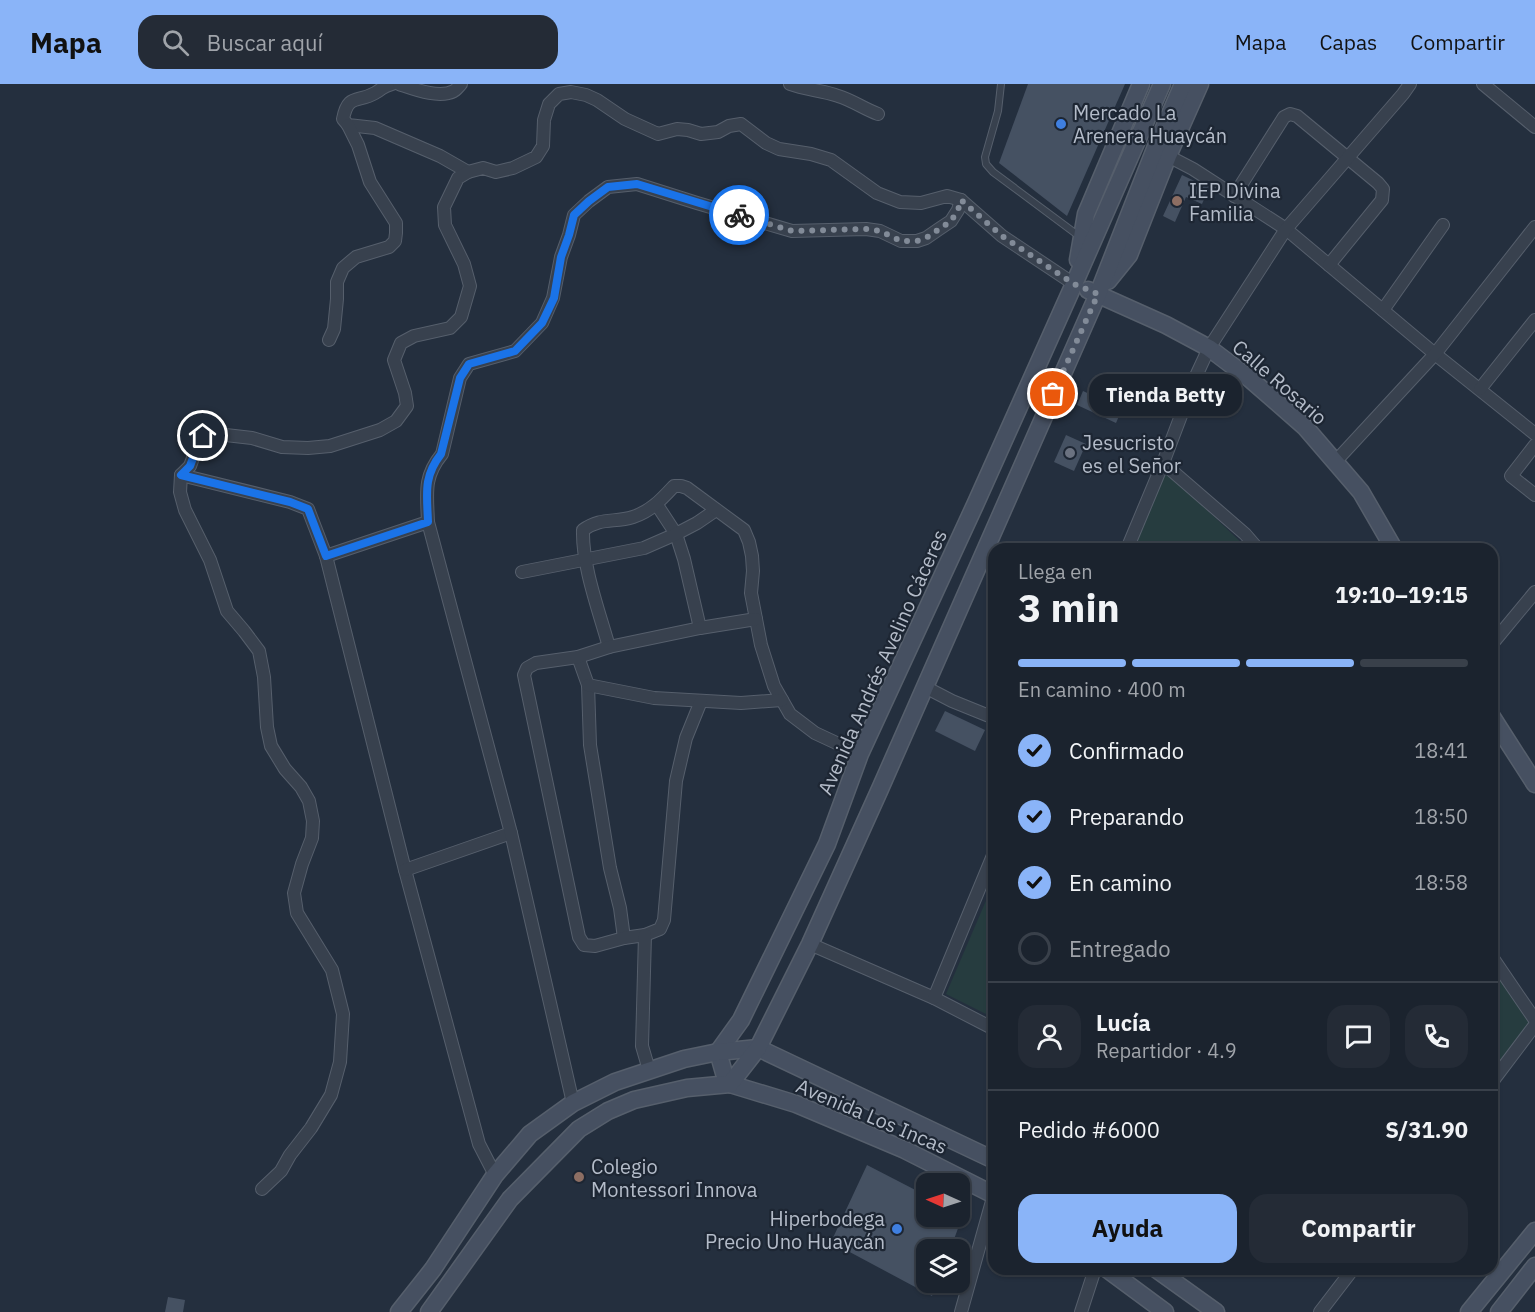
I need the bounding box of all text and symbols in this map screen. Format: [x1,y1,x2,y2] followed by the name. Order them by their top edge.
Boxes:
[138,15,558,69] search box
[30,24,102,61] text: Mapa
[159,26,192,59] icon: search
[207,28,323,57] text: Buscar aquí
[1235,28,1286,56] text: Mapa
[1319,28,1377,56] text: Capas
[1410,28,1505,56] text: Compartir
[1073,99,1227,149] place label: Mercado La Arenera Huaycán
[1054,117,1068,131] marker: Mercado La Arenera Huaycán
[1189,177,1281,227] place label: IEP Divina Familia
[709,185,769,245] courier
[1170,194,1184,208] marker: IEP Divina Familia
[723,199,756,232] icon: bike
[1227,333,1333,431] street label: Calle Rosario
[1027,368,1078,419] pin
[1089,373,1242,415] callout: Tienda Betty
[1036,377,1069,410] icon: bag
[1106,381,1225,408] text: Tienda Betty
[177,410,228,461] pin
[186,419,219,452] icon: home
[1082,429,1181,479] place label: Jesucristo es el Señor
[1063,446,1077,460] marker: Jesucristo es el Señor
[811,525,953,799] street label: Avenida Andrés Avelino Cáceres
[1018,558,1093,585] text: Llega en
[1335,580,1468,609] text: 19:10–19:15
[1018,582,1120,633] text: 3 min
[1018,676,1186,703] text: En camino · 400 m
[1018,734,1051,767] icon: check
[1069,736,1184,765] text: Confirmado
[1414,737,1468,764] text: 18:41
[1018,800,1051,833] icon: check
[1069,802,1184,831] text: Preparando
[1414,803,1468,830] text: 18:50
[1018,866,1051,899] icon: check
[1069,868,1172,897] text: En camino
[1414,869,1468,896] text: 18:58
[1069,934,1170,963] text: Entregado
[1018,1005,1081,1068] button: person
[1327,1005,1390,1068] button: chat
[1405,1005,1468,1068] button: phone
[1096,1008,1151,1037] text: Lucía
[1096,1037,1237,1064] text: Repartidor · 4.9
[792,1072,952,1160] street label: Avenida Los Incas
[1018,1115,1160,1144] text: Pedido #6000
[1385,1115,1468,1144] text: S/31.90
[591,1153,758,1203] place label: Colegio Montessori Innova
[572,1170,586,1184] marker: Colegio Montessori Innova
[916,1173,970,1227] north arrow
[916,1173,970,1293] map controls
[1018,1194,1237,1263] button: Ayuda
[1249,1194,1468,1263] button: Compartir
[705,1205,885,1255] place label: Hiperbodega Precio Uno Huaycán
[890,1222,904,1236] marker: Hiperbodega Precio Uno Huaycán
[916,1239,970,1293] button: layers

